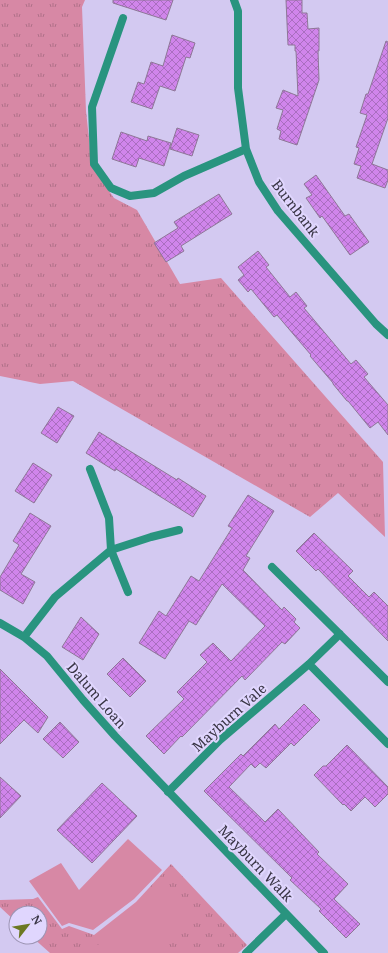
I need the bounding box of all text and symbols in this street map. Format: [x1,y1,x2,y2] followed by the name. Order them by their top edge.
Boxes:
[268,176,325,241] street label: Burnbank
[63,658,131,732] street label: Dalum Loan
[188,679,270,755] street label: Mayburn Vale
[215,821,298,906] street label: Mayburn Walk
[8,905,48,945] north arrow
[28,912,46,927] text: N

